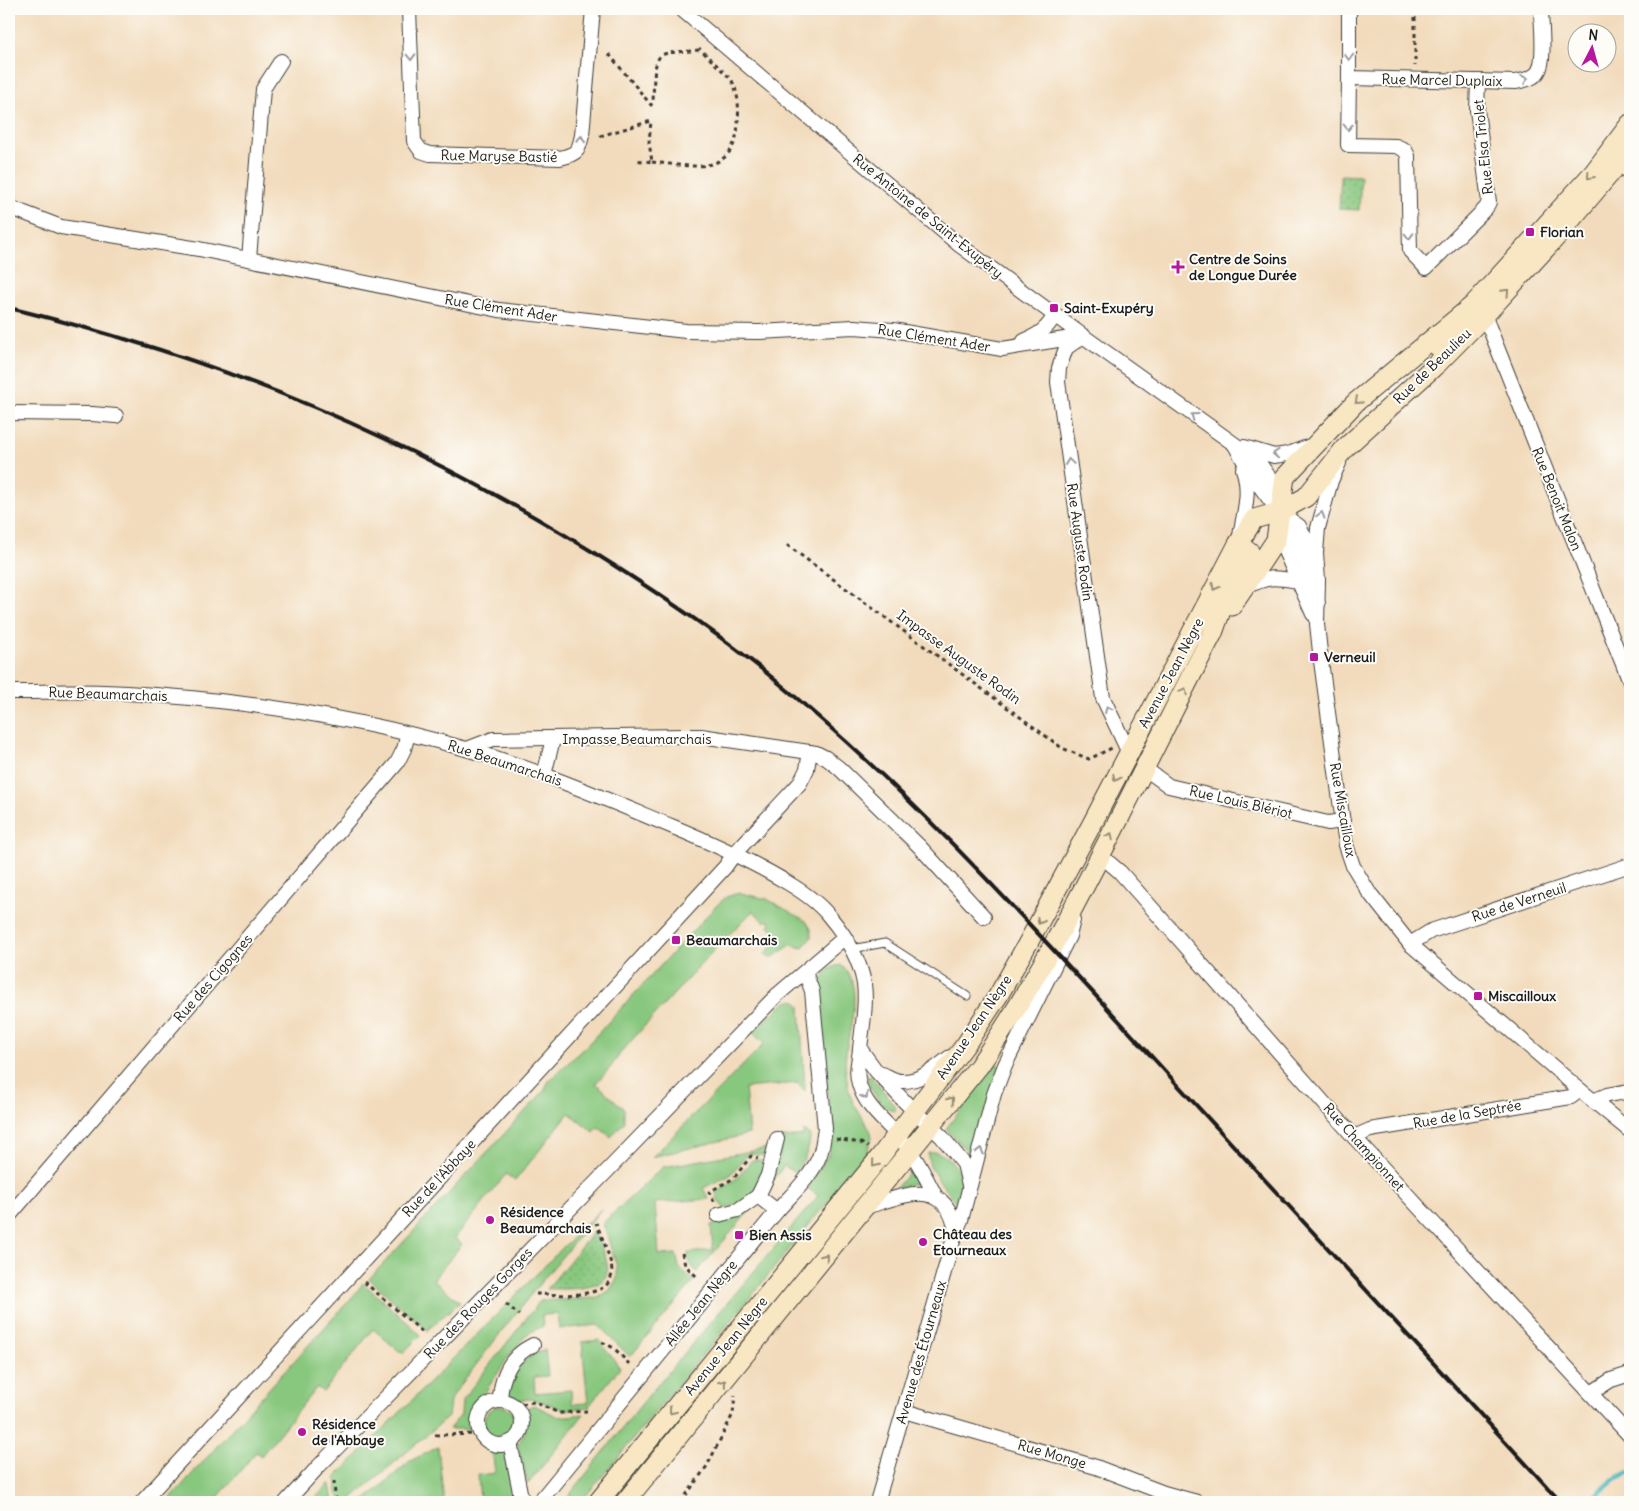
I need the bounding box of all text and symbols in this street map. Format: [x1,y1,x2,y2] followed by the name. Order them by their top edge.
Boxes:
[1566,22,1616,72] north arrow
[1588,26,1599,45] text: N
[406,54,416,62] one-way arrow
[1344,54,1354,62] one-way arrow
[1381,70,1503,90] street label: Rue Marcel Duplaix
[1520,75,1529,85] one-way arrow
[1469,98,1497,195] street label: Rue Elsa Triolet
[1343,123,1354,131] one-way arrow
[576,134,586,143] one-way arrow
[440,146,558,166] street label: Rue Maryse Bastié
[849,150,1007,282] street label: Rue Antoine de Saint-Exupéry
[1587,171,1596,180] one-way arrow
[1540,223,1584,241] place label: Florian
[1524,226,1536,238] marker: Florian
[1404,232,1415,240] one-way arrow
[1189,250,1297,284] place label: Centre de Soins de Longue Durée
[1171,260,1185,274] marker: Centre de Soins de Longue Durée
[1500,289,1509,298] one-way arrow
[443,290,559,326] street label: Rue Clément Ader
[1064,299,1154,317] place label: Saint-Exupéry
[1048,302,1060,314] marker: Saint-Exupéry
[876,320,992,356] street label: Rue Clément Ader
[1389,324,1475,408] street label: Rue de Beaulieu
[1355,395,1364,404] one-way arrow
[1191,413,1200,422] one-way arrow
[1528,445,1586,553] street label: Rue Benoit Malon
[1272,449,1280,460] one-way arrow
[1064,458,1075,466] one-way arrow
[1063,482,1097,602] street label: Rue Auguste Rodin
[1316,511,1326,519] one-way arrow
[1212,582,1222,591] one-way arrow
[893,606,1025,708] street label: Impasse Auguste Rodin
[1134,615,1208,731] street label: Avenue Jean Nègre
[1324,648,1376,666] place label: Verneuil
[1308,651,1320,663] marker: Verneuil
[48,683,168,705] street label: Rue Beaumarchais
[1178,687,1188,696] one-way arrow
[1104,705,1114,714] one-way arrow
[562,730,712,748] street label: Impasse Beaumarchais
[446,736,564,790] street label: Rue Beaumarchais
[1326,761,1360,859] street label: Rue Miscailloux
[1112,772,1122,781] one-way arrow
[1188,781,1295,823] street label: Rue Louis Blériot
[1104,832,1114,841] one-way arrow
[1469,878,1569,926] street label: Rue de Verneuil
[1036,916,1046,925] one-way arrow
[170,930,256,1026] street label: Rue des Cigognes
[686,931,778,949] place label: Beaumarchais
[670,934,682,946] marker: Beaumarchais
[932,971,1016,1083] street label: Avenue Jean Nègre
[1488,987,1556,1005] place label: Miscailloux
[1472,990,1484,1002] marker: Miscailloux
[859,1091,869,1100] one-way arrow
[1411,1096,1523,1132] street label: Rue de la Septrée
[946,1097,955,1106] one-way arrow
[1320,1099,1409,1195] street label: Rue Championnet
[398,1135,480,1221] street label: Rue de l'Abbaye
[974,1147,985,1156] one-way arrow
[871,1158,880,1167] one-way arrow
[500,1203,592,1237] place label: Résidence Beaumarchais
[484,1214,496,1226] marker: Résidence Beaumarchais
[933,1225,1013,1259] place label: Château des Etourneaux
[749,1226,812,1244] place label: Bien Assis
[733,1229,745,1241] marker: Bien Assis
[917,1236,929,1248] marker: Château des Etourneaux
[420,1243,536,1363] street label: Rue des Rouges Gorges
[820,1254,828,1263] one-way arrow
[661,1256,741,1350] street label: Allée Jean Nègre
[892,1278,950,1426] street label: Avenue des Étourneaux
[681,1293,771,1399] street label: Avenue Jean Nègre
[717,1380,725,1389] one-way arrow
[669,1406,678,1415] one-way arrow
[312,1415,385,1449] place label: Résidence de l'Abbaye
[296,1426,308,1438] marker: Résidence de l'Abbaye
[1016,1436,1088,1472] street label: Rue Monge

